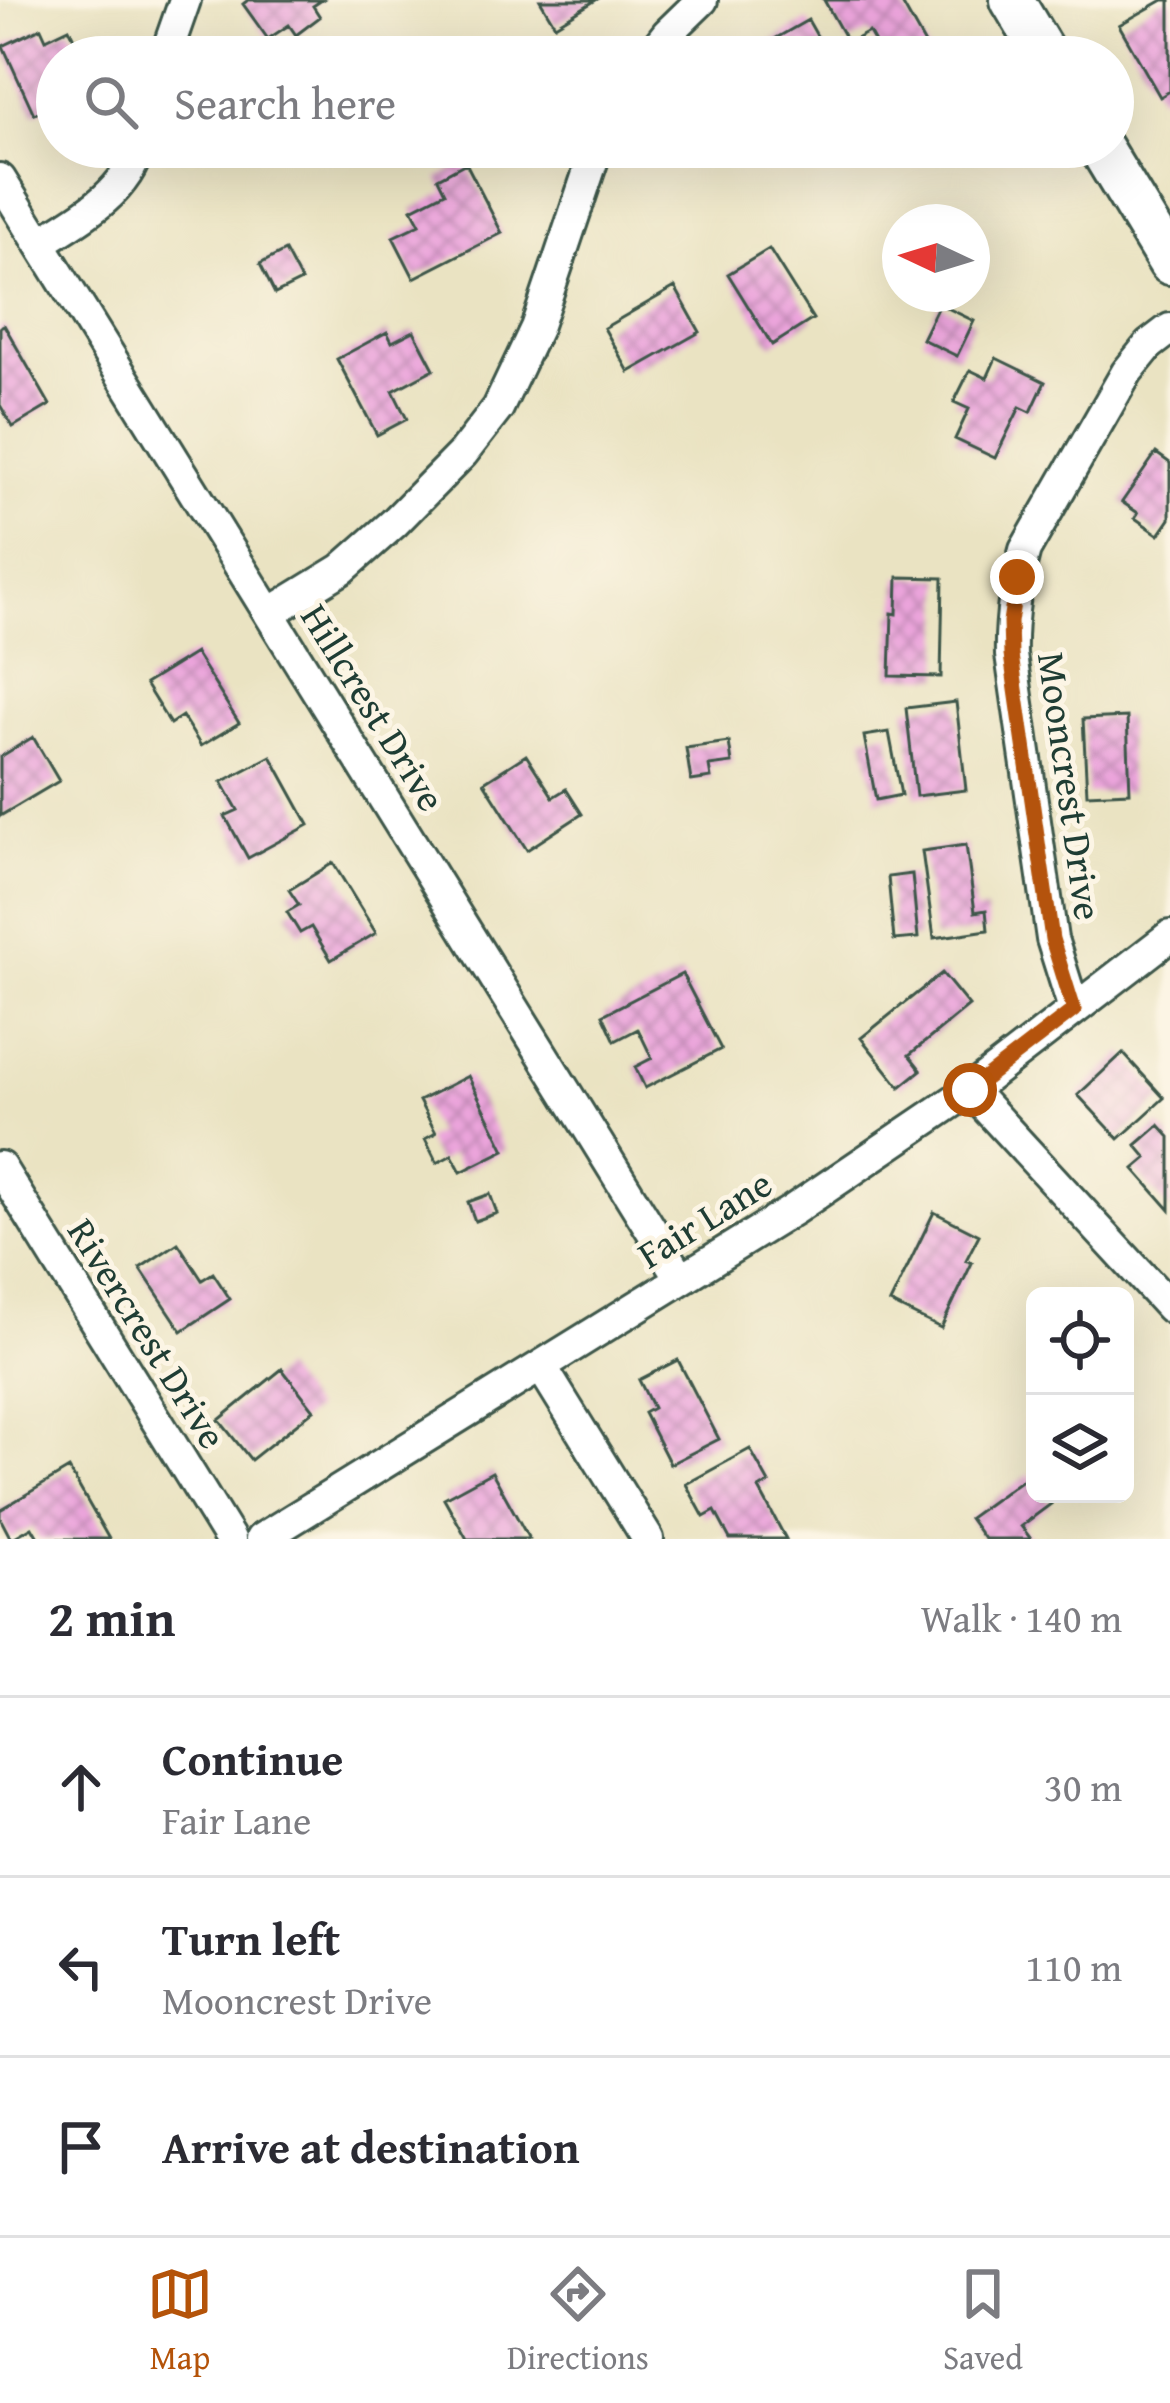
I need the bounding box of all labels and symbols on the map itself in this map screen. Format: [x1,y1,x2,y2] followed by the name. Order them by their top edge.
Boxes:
[882,204,990,312] north arrow
[990,550,1044,604] route end
[288,592,460,822] street label: Hillcrest Drive
[1024,648,1118,924] street label: Mooncrest Drive
[943,1063,997,1117] route start
[626,1154,782,1282] street label: Fair Lane
[54,1207,242,1459] street label: Rivercrest Drive

